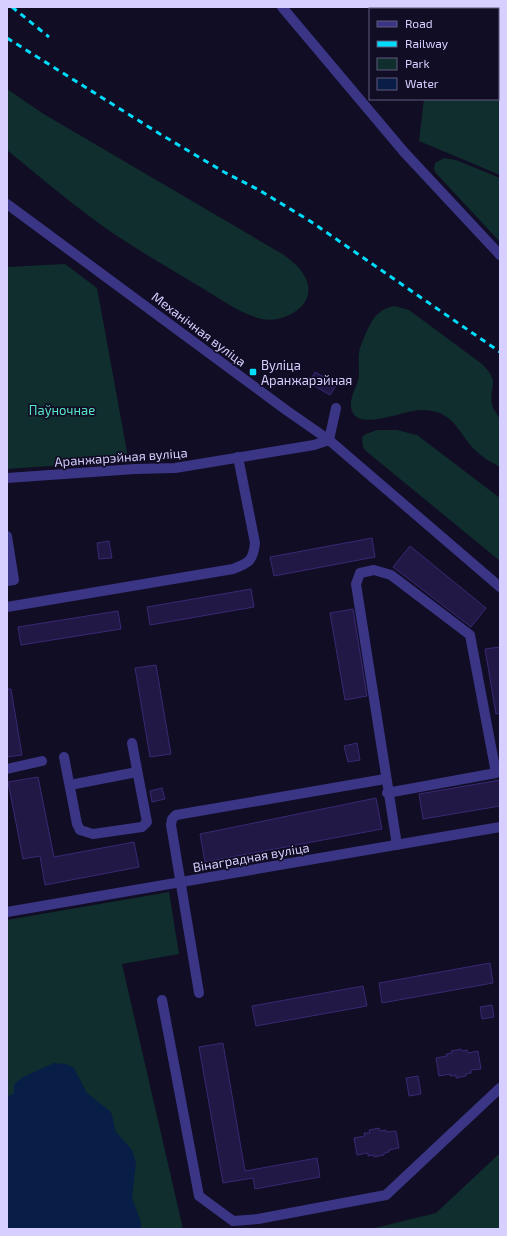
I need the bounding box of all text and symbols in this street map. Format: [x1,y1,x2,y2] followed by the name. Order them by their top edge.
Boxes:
[369,8,499,100] legend
[405,16,433,30] text: Road
[405,36,449,50] text: Railway
[405,56,430,70] text: Park
[405,76,439,90] text: Water
[149,288,249,370] street label: Механічная вуліца
[261,357,352,388] place label: Вуліца Аранжарэйная
[248,367,258,377] marker: Вуліца Аранжарэйная
[29,402,95,418] park label: Паўночнае
[54,444,188,470] street label: Аранжарэйная вуліца
[191,839,311,875] street label: Вінаградная вуліца

